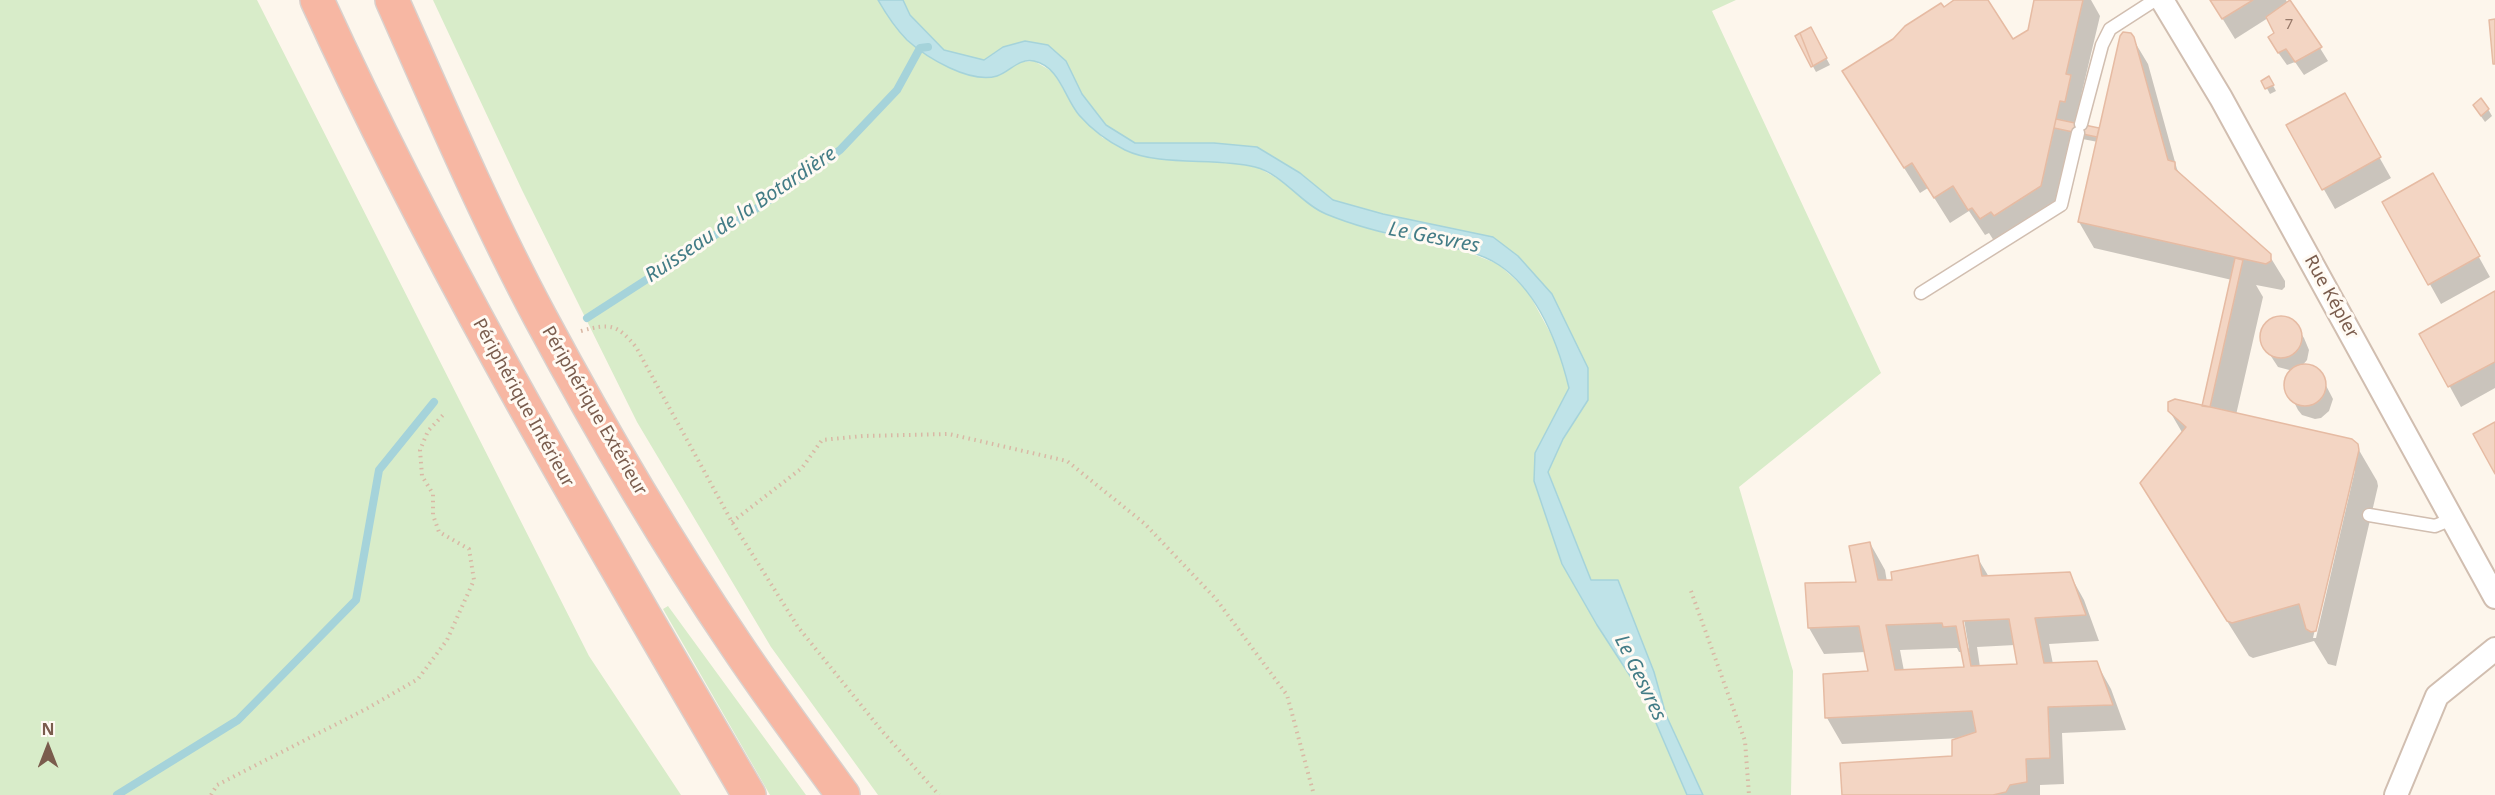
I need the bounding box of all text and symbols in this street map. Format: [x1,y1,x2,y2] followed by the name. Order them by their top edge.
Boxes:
[2285,16,2293,34] house number: 7
[641,142,841,288] water label: Ruisseau de la Botardière
[1386,217,1482,259] water label: Le Gesvres
[2299,252,2363,342] street label: Rue Képler
[468,315,578,491] street label: Périphérique Intérieur
[537,323,651,499] street label: Périphérique Extérieur
[1609,631,1671,725] water label: Le Gesvres
[18,717,78,777] north arrow
[41,718,55,740] text: N

